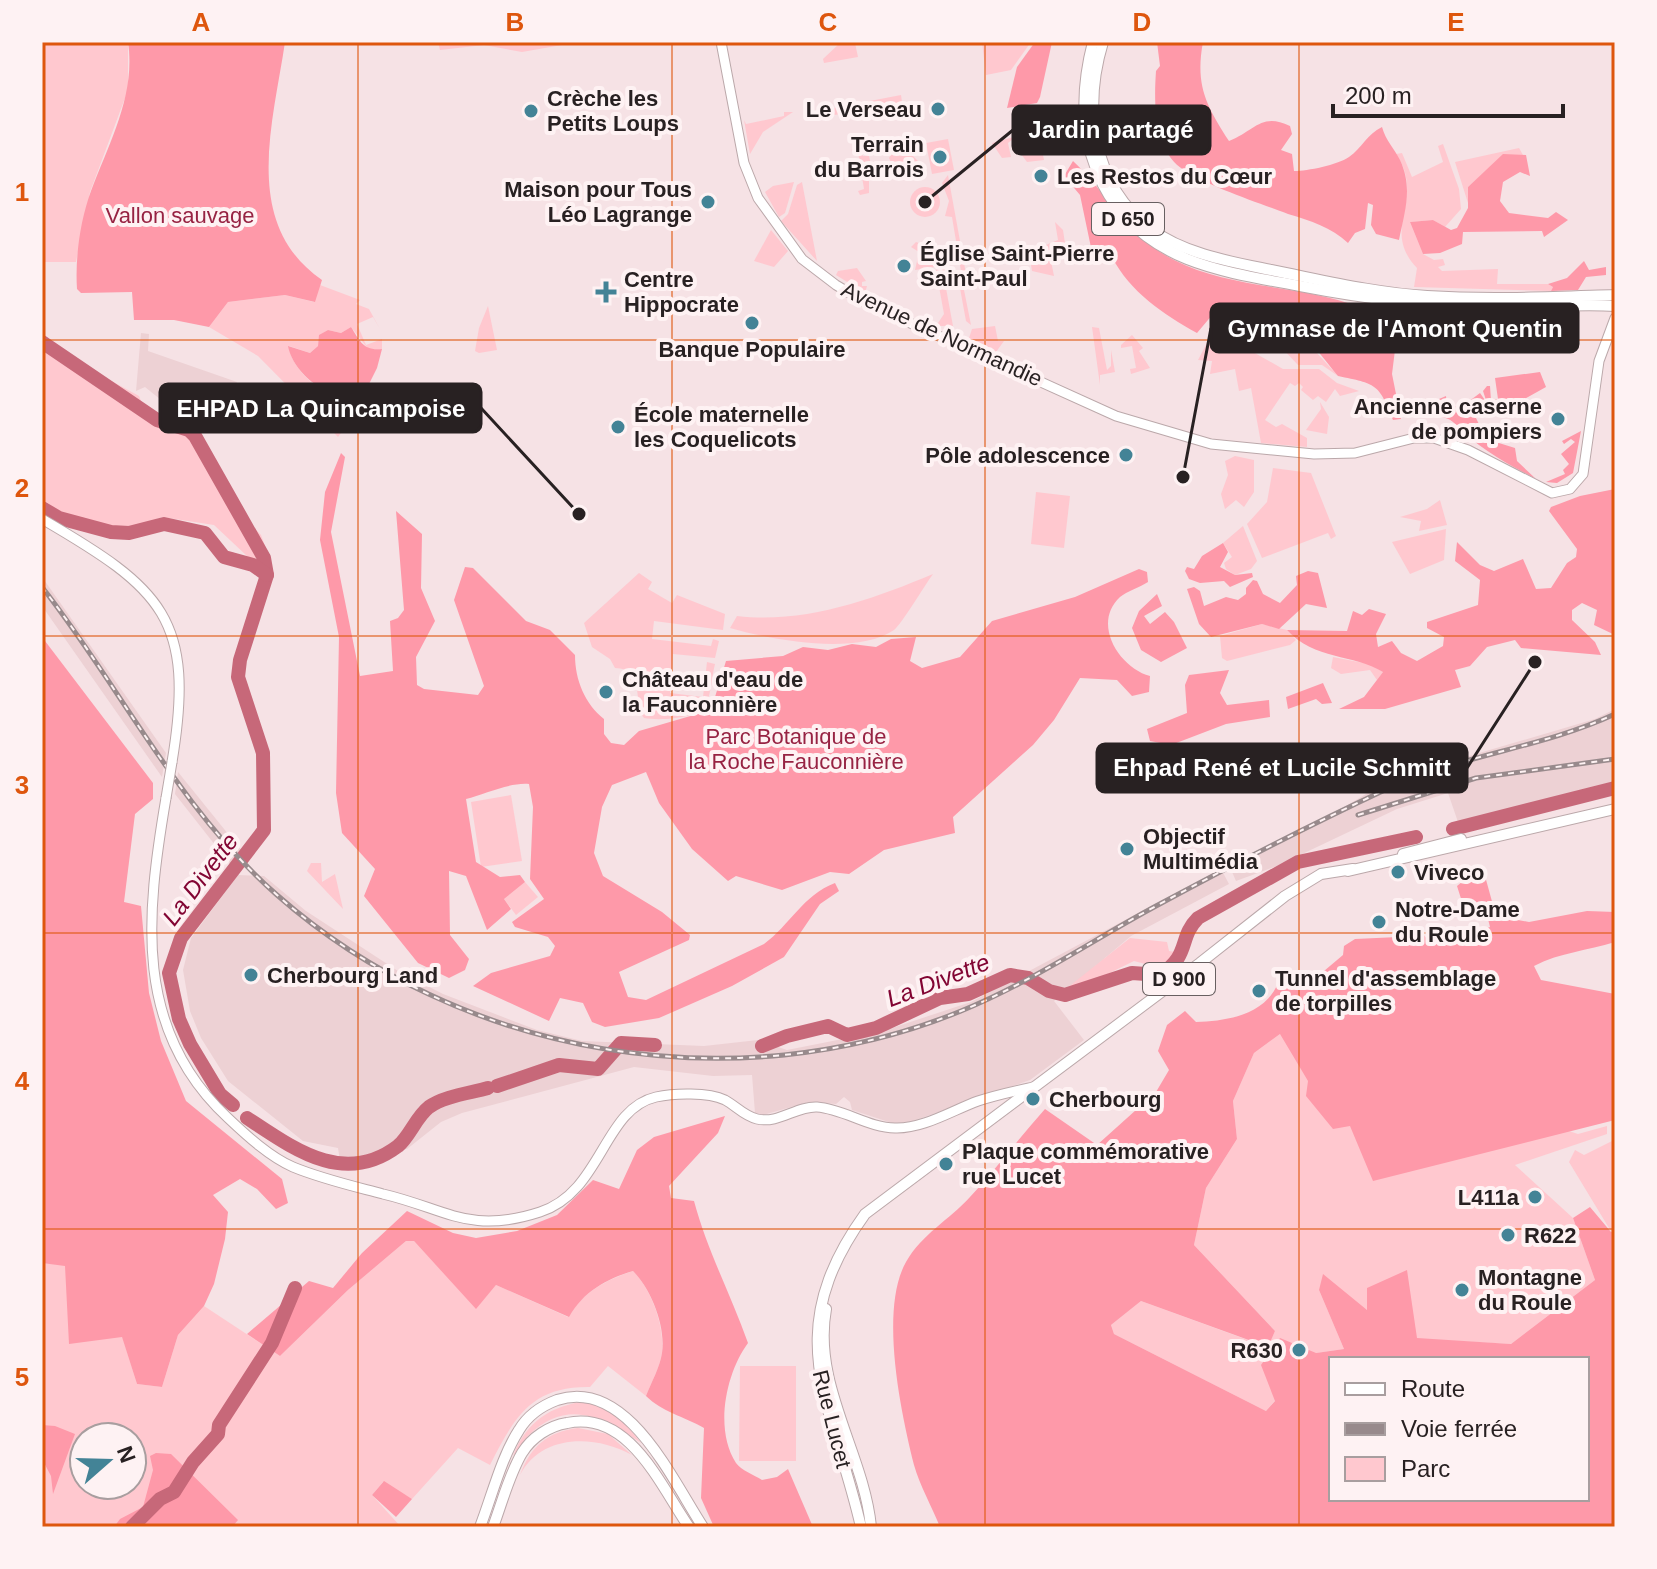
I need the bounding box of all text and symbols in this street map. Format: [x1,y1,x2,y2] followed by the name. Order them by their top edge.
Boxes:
[192,7,211,37] text: A
[506,7,524,37] text: B
[819,7,838,37] text: C
[1133,7,1151,37] text: D
[1447,7,1465,37] text: E
[1333,68,1563,118] scale bar
[1345,82,1412,109] text: 200 m
[547,86,679,136] place label: Crèche les Petits Loups
[806,97,922,122] place label: Le Verseau
[929,100,947,118] marker: Le Verseau
[522,102,540,120] marker: Crèche les Petits Loups
[1013,106,1210,154] callout: Jardin partagé
[1028,116,1194,143] text: Jardin partagé
[814,132,924,182] place label: Terrain du Barrois
[931,148,949,166] marker: Terrain du Barrois
[1057,164,1273,189] place label: Les Restos du Cœur
[1032,167,1050,185] marker: Les Restos du Cœur
[15,177,29,207] text: 1
[504,177,692,227] place label: Maison pour Tous Léo Lagrange
[699,193,717,211] marker: Maison pour Tous Léo Lagrange
[106,203,254,228] park label: Vallon sauvage
[1092,203,1164,235] road number: D 650
[920,241,1114,291] place label: Église Saint-Pierre Saint-Paul
[895,257,913,275] marker: Église Saint-Pierre Saint-Paul
[624,267,739,317] place label: Centre Hippocrate
[838,276,1046,392] street label: Avenue de Normandie
[595,281,617,303] marker: Centre Hippocrate
[1211,304,1578,352] callout: Gymnase de l'Amont Quentin
[743,314,761,332] marker: Banque Populaire
[1227,315,1563,342] text: Gymnase de l'Amont Quentin
[658,337,846,362] place label: Banque Populaire
[160,384,481,432] callout: EHPAD La Quincampoise
[1354,394,1542,444] place label: Ancienne caserne de pompiers
[177,395,465,422] text: EHPAD La Quincampoise
[634,402,809,452] place label: École maternelle les Coquelicots
[1549,410,1567,428] marker: Ancienne caserne de pompiers
[609,418,627,436] marker: École maternelle les Coquelicots
[925,443,1110,468] place label: Pôle adolescence
[1117,446,1135,464] marker: Pôle adolescence
[15,473,29,503] text: 2
[622,667,803,717] place label: Château d'eau de la Fauconnière
[597,683,615,701] marker: Château d'eau de la Fauconnière
[688,724,904,774] park label: Parc Botanique de la Roche Fauconnière
[1097,744,1467,792] callout: Ehpad René et Lucile Schmitt
[1113,754,1451,781] text: Ehpad René et Lucile Schmitt
[15,770,29,800] text: 3
[1143,824,1259,874] place label: Objectif Multimédia
[157,828,243,930] water label: La Divette
[1118,840,1136,858] marker: Objectif Multimédia
[1414,860,1485,885] place label: Viveco
[1389,863,1407,881] marker: Viveco
[1395,897,1520,947] place label: Notre-Dame du Roule
[1370,913,1388,931] marker: Notre-Dame du Roule
[883,948,993,1012] water label: La Divette
[267,963,438,988] place label: Cherbourg Land
[1143,963,1215,995] road number: D 900
[242,966,260,984] marker: Cherbourg Land
[1275,966,1496,1016] place label: Tunnel d'assemblage de torpilles
[1250,982,1268,1000] marker: Tunnel d'assemblage de torpilles
[15,1066,30,1096] text: 4
[1049,1087,1161,1112] place label: Cherbourg
[1024,1090,1042,1108] marker: Cherbourg
[962,1139,1209,1189] place label: Plaque commémorative rue Lucet
[937,1155,955,1173] marker: Plaque commémorative rue Lucet
[1458,1185,1520,1210] place label: L411a
[1526,1188,1544,1206] marker: L411a
[1524,1223,1577,1248] place label: R622
[1499,1226,1517,1244] marker: R622
[1478,1265,1582,1315] place label: Montagne du Roule
[1453,1281,1471,1299] marker: Montagne du Roule
[1230,1338,1283,1363] place label: R630
[1290,1341,1308,1359] marker: R630
[1329,1357,1589,1501] legend
[15,1362,29,1392] text: 5
[808,1367,856,1471] street label: Rue Lucet
[1401,1375,1465,1402] text: Route
[1401,1415,1517,1442] text: Voie ferrée
[68,1421,148,1501] north arrow
[112,1443,141,1466] text: N
[1401,1455,1450,1482] text: Parc

